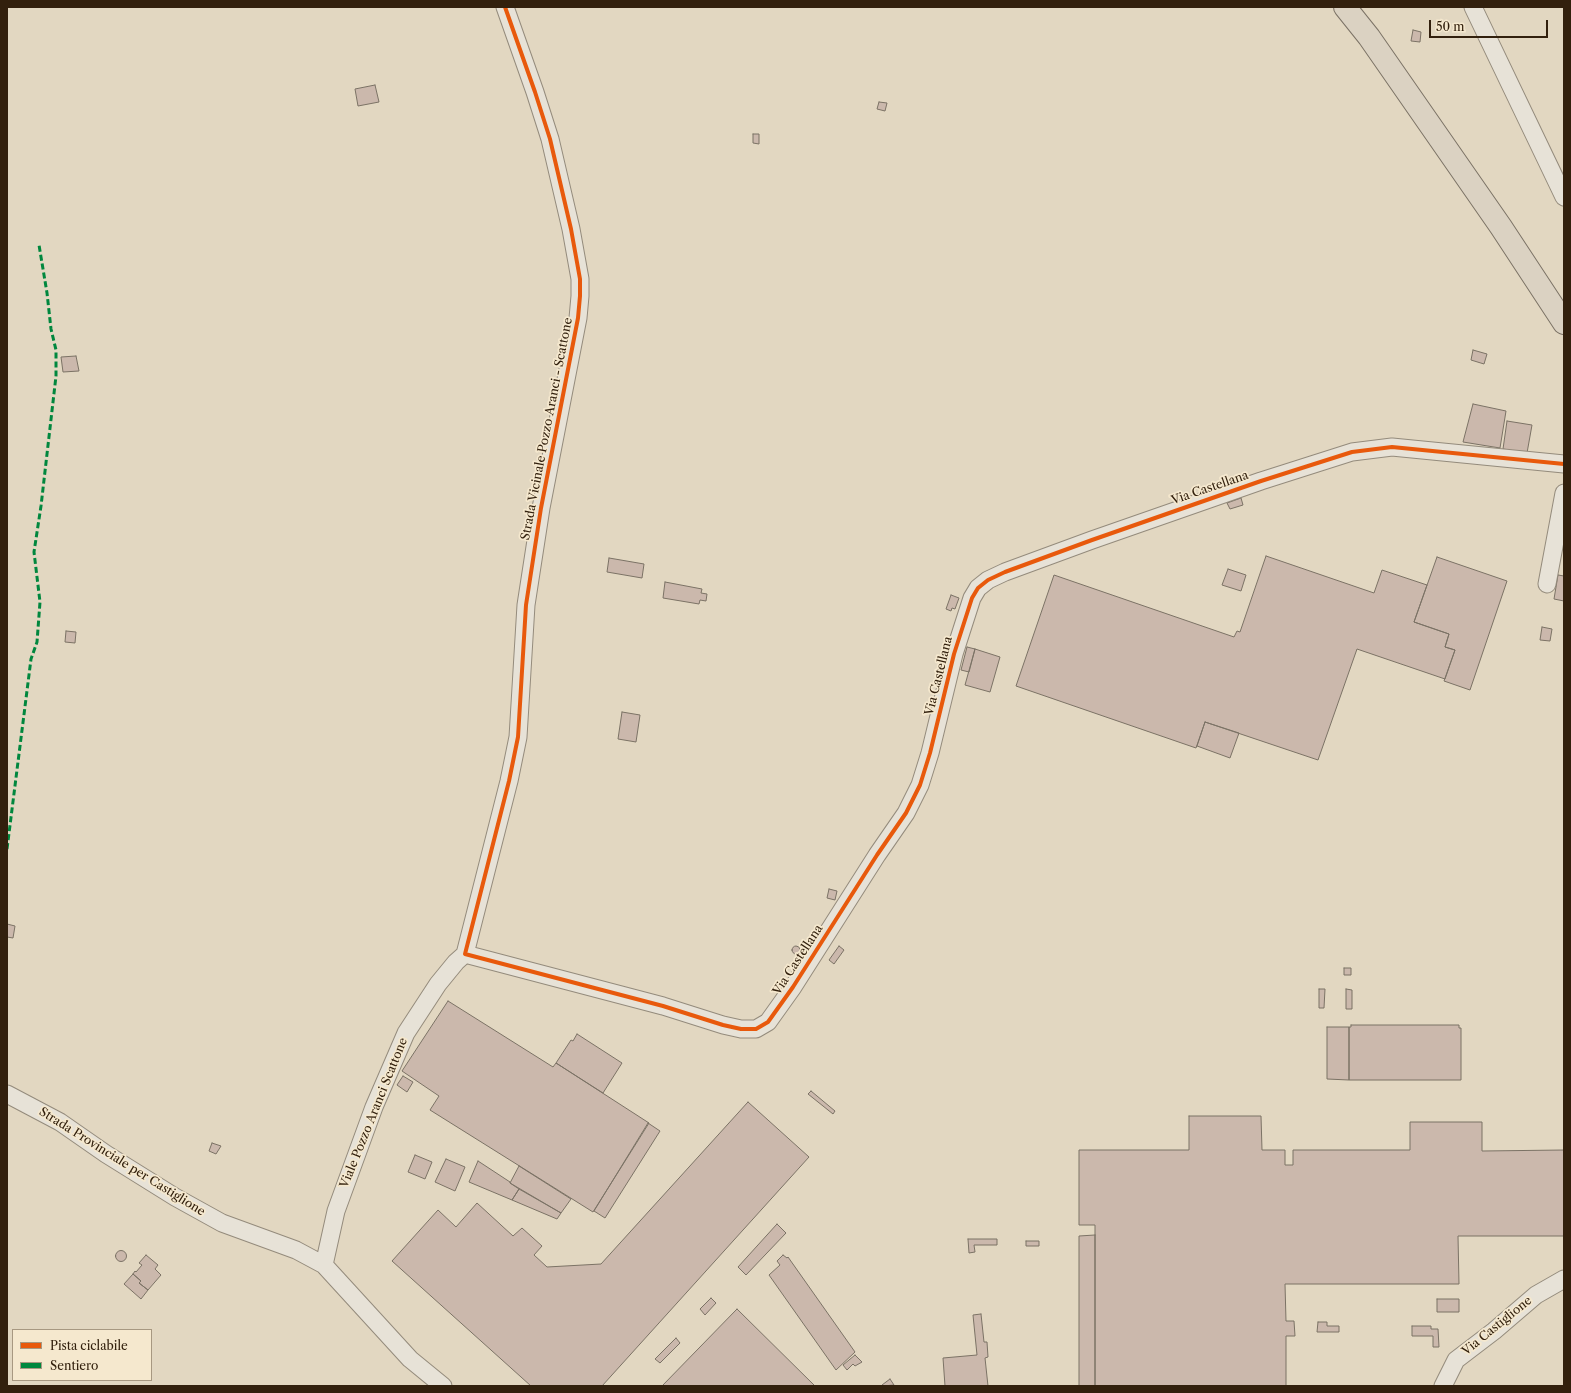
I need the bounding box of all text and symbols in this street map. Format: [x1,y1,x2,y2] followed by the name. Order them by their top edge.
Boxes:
[1431,12,1550,38] scale bar
[1436,19,1465,34] text: 50 m
[518,316,576,542] street label: Strada Vicinale Pozzo Aranci - Scattone
[1169,468,1251,508] street label: Via Castellana
[922,635,956,717] street label: Via Castellana
[770,922,826,998] street label: Via Castellana
[337,1036,411,1190] street label: Viale Pozzo Aranci Scattone
[36,1105,208,1219] street label: Strada Provinciale per Castiglione
[1459,1293,1535,1359] street label: Via Castiglione
[12,1329,152,1381] legend
[50,1338,128,1353] text: Pista ciclabile
[50,1358,98,1373] text: Sentiero

